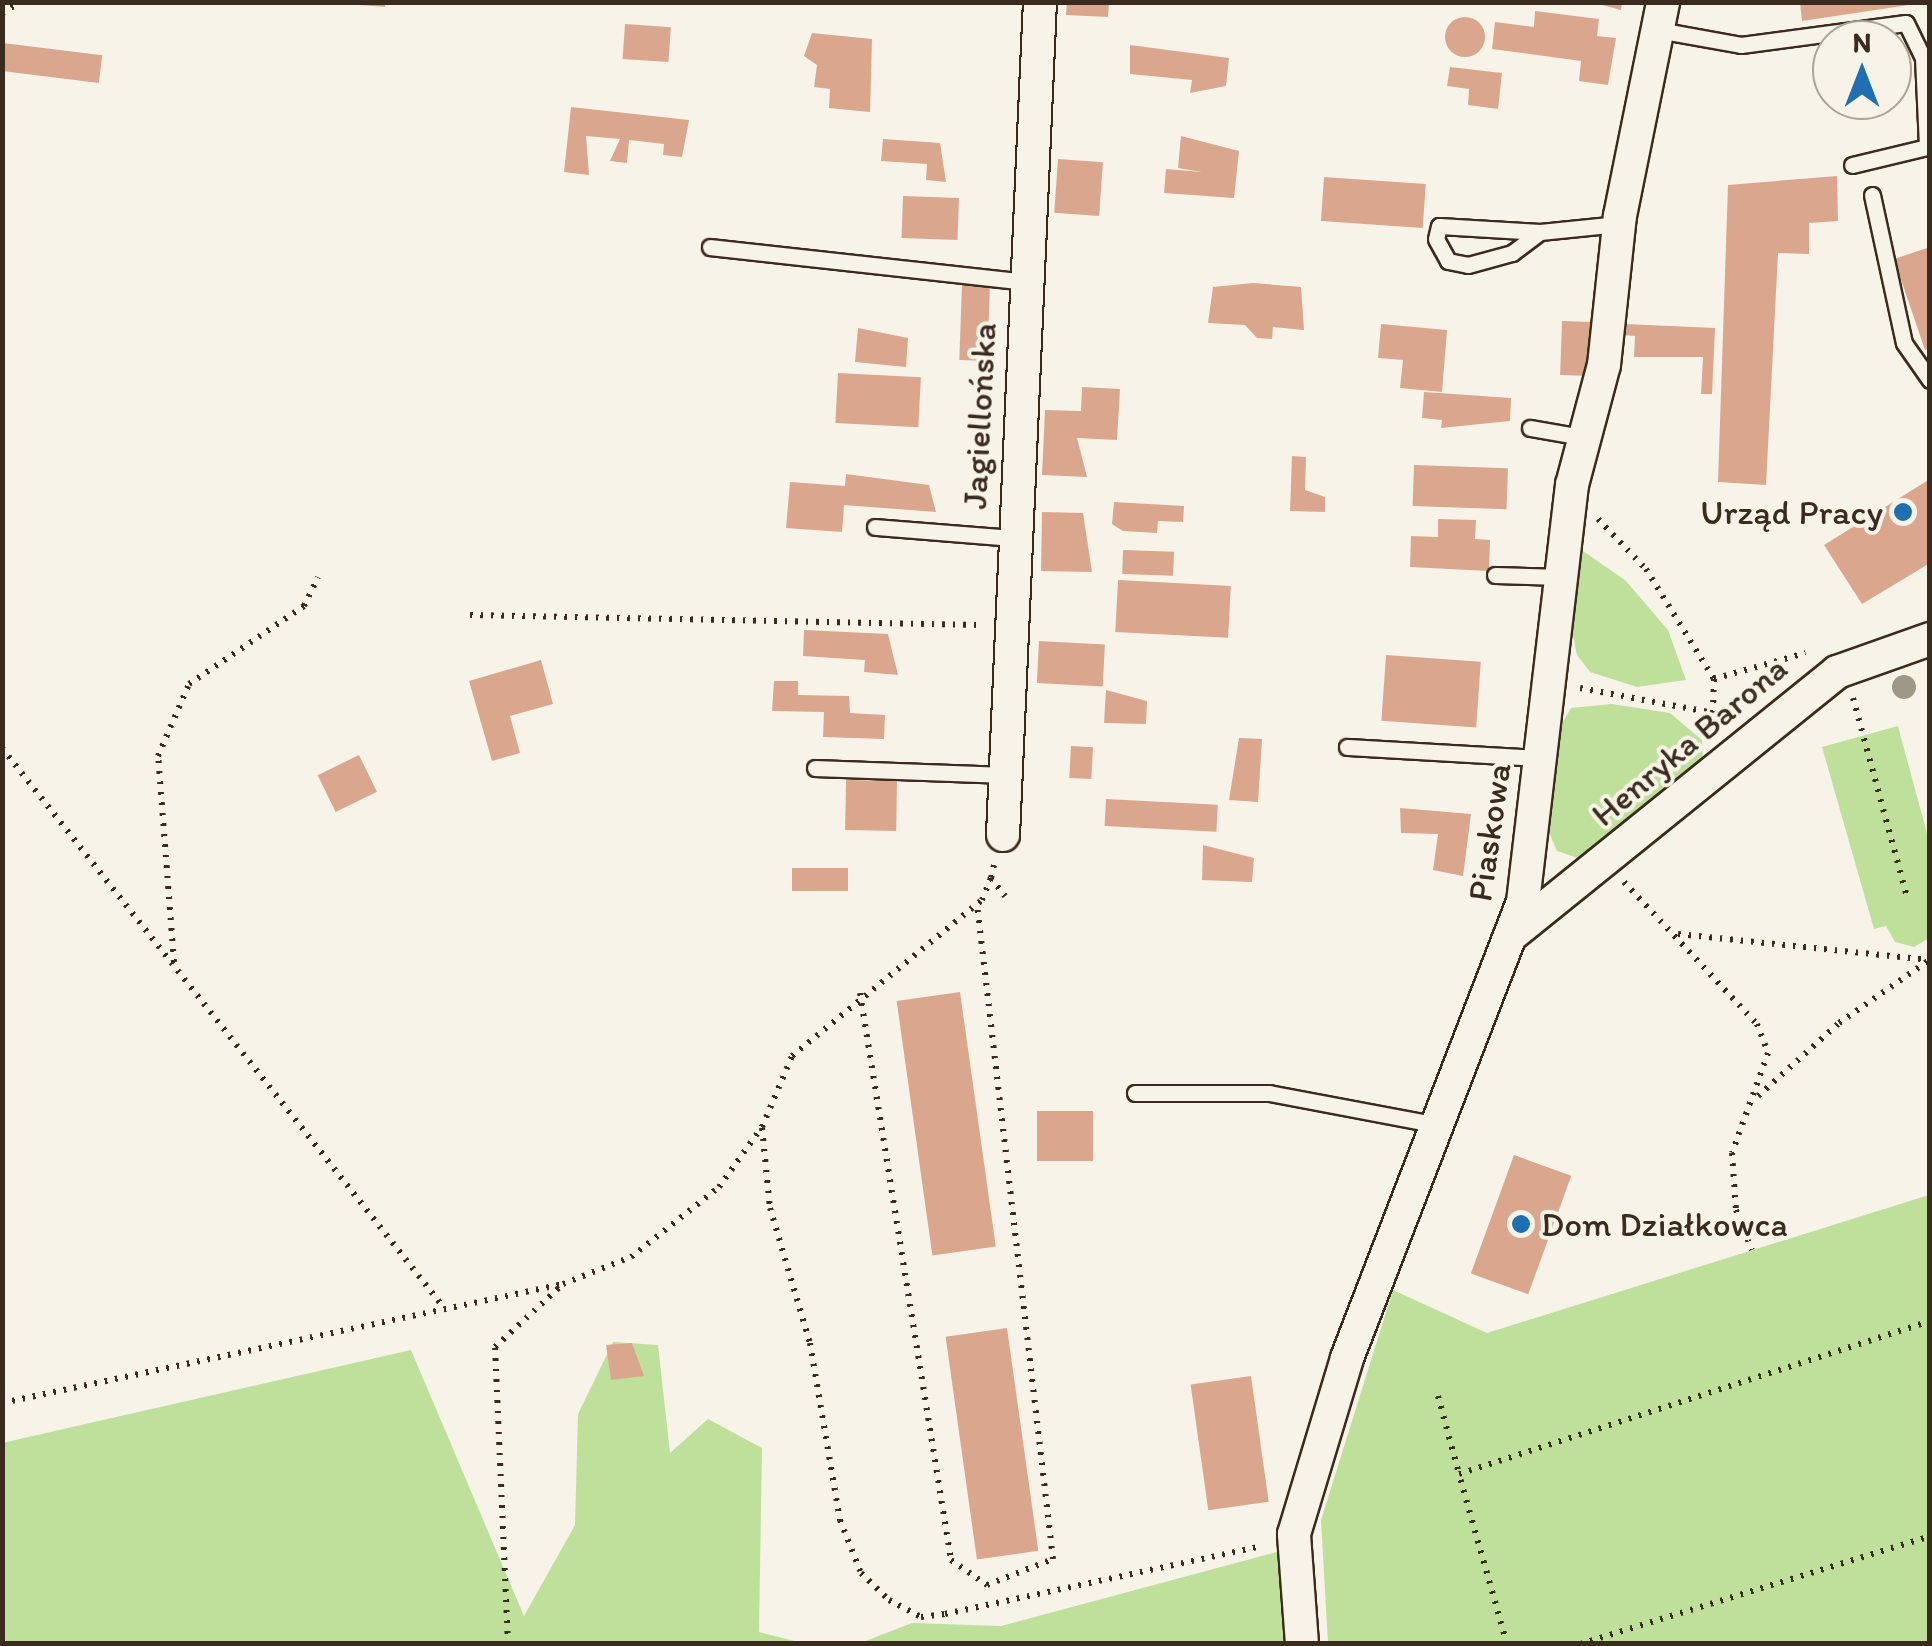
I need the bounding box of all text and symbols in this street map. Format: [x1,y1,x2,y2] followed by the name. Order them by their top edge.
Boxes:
[1812,20,1912,120] north arrow
[1853,25,1871,59] text: N
[953,322,1005,510] street label: Jagiellońska
[1700,491,1883,533] place label: Urząd Pracy
[1892,501,1914,523] marker: Urząd Pracy
[1582,647,1796,835] street label: Henryka Barona
[1459,760,1519,904] street label: Piaskowa
[1541,1203,1789,1245] place label: Dom Działkowca
[1510,1213,1532,1235] marker: Dom Działkowca

